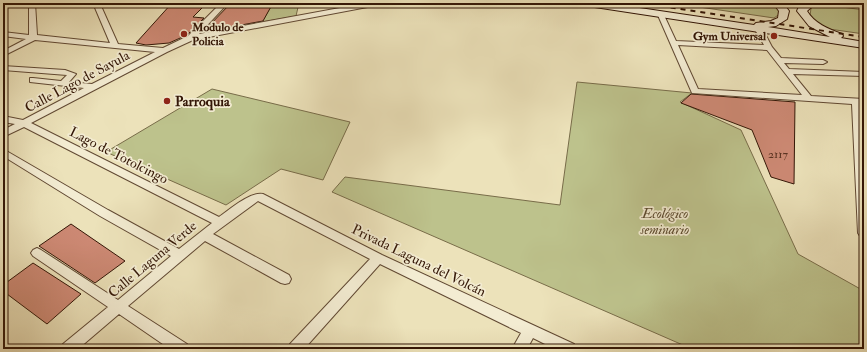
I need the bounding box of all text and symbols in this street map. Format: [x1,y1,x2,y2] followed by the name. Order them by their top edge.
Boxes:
[191,20,245,49] place label: Modulo de Policia
[179,29,189,39] marker: Modulo de Policia
[693,29,767,44] place label: Gym Universal
[769,31,779,41] marker: Gym Universal
[22,47,133,117] street label: Calle Lago de Sayula
[175,93,231,111] place label: Parroquia
[162,96,172,106] marker: Parroquia
[67,123,171,188] street label: Lago de Totolcingo
[768,147,789,162] house number: 2117
[640,205,689,238] park label: Ecológico seminario
[105,217,200,301] street label: Calle Laguna Verde
[349,221,489,300] street label: Privada Laguna del Volcán

